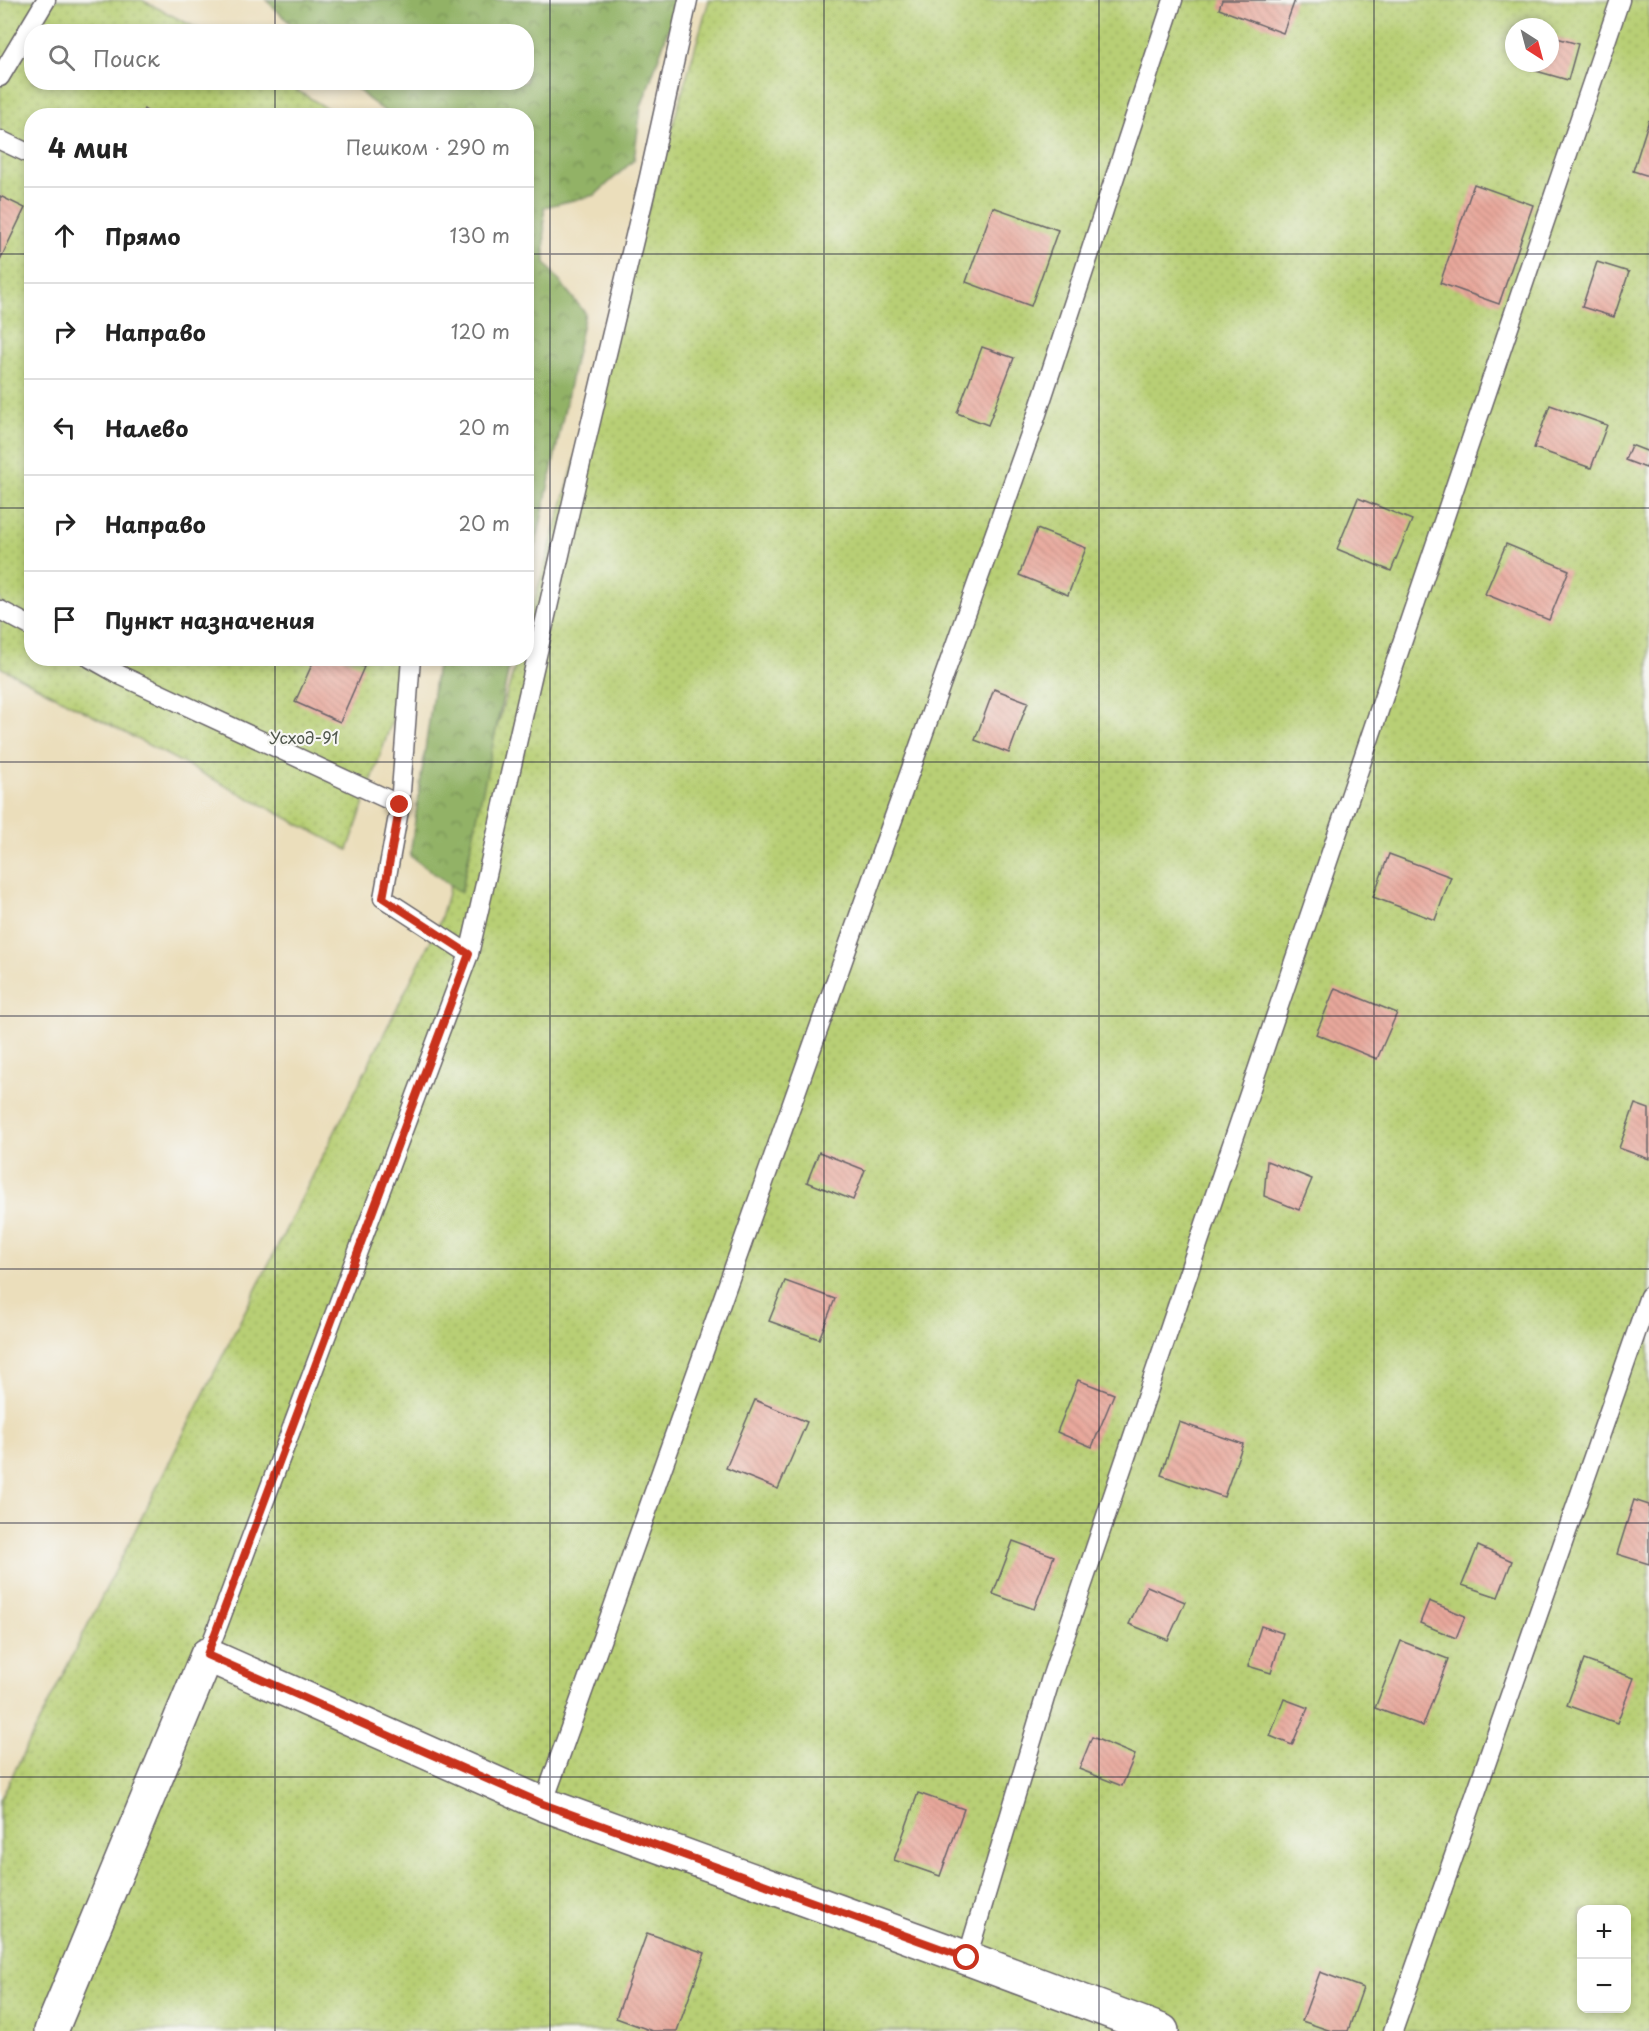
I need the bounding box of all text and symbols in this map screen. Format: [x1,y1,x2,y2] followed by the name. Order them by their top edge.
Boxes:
[1505,18,1559,72] north arrow
[24,24,534,90] search box
[45,41,78,74] icon: search
[93,41,160,74] text: Поиск
[48,128,129,167] text: 4 мин
[346,132,510,162] text: Пешком · 290 m
[48,219,81,252] icon: ahead
[105,219,180,252] text: Прямо
[450,220,510,250] text: 130 m
[48,315,81,348] icon: right
[105,315,206,348] text: Направо
[451,316,510,346] text: 120 m
[48,411,81,444] icon: left
[105,411,188,444] text: Налево
[458,412,510,442] text: 20 m
[48,507,81,540] icon: right
[105,507,206,540] text: Направо
[458,508,510,538] text: 20 m
[48,603,81,636] icon: arrive
[105,603,315,636] text: Пункт назначения
[269,725,339,749] park label: Усход-91
[386,791,412,817] route end
[1577,1905,1631,2013] map controls
[1577,1905,1631,1959] button: +
[953,1944,979,1970] route start
[1577,1959,1631,2013] button: −

